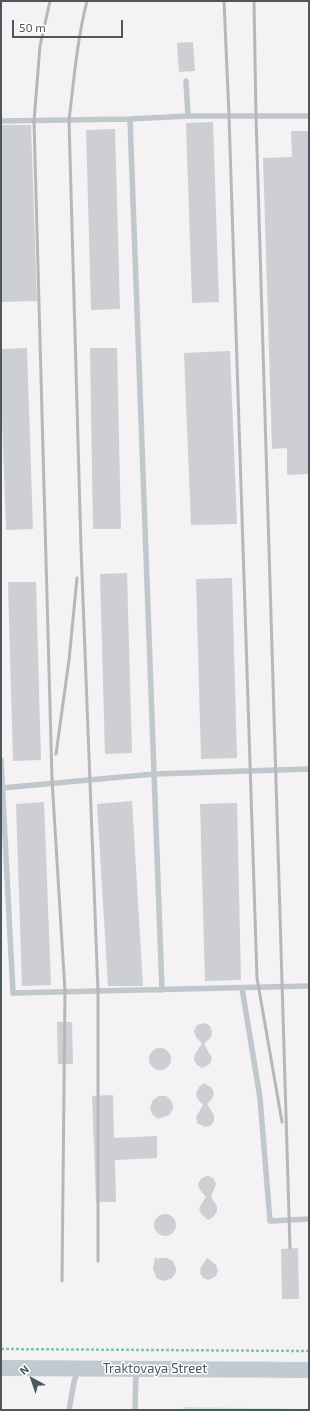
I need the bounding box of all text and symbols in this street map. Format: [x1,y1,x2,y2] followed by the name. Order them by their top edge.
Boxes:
[14,12,125,38] scale bar
[19,20,46,34] text: 50 m
[12,1359,52,1399] north arrow
[103,1361,207,1377] street label: Traktovaya Street
[17,1362,31,1377] text: N

